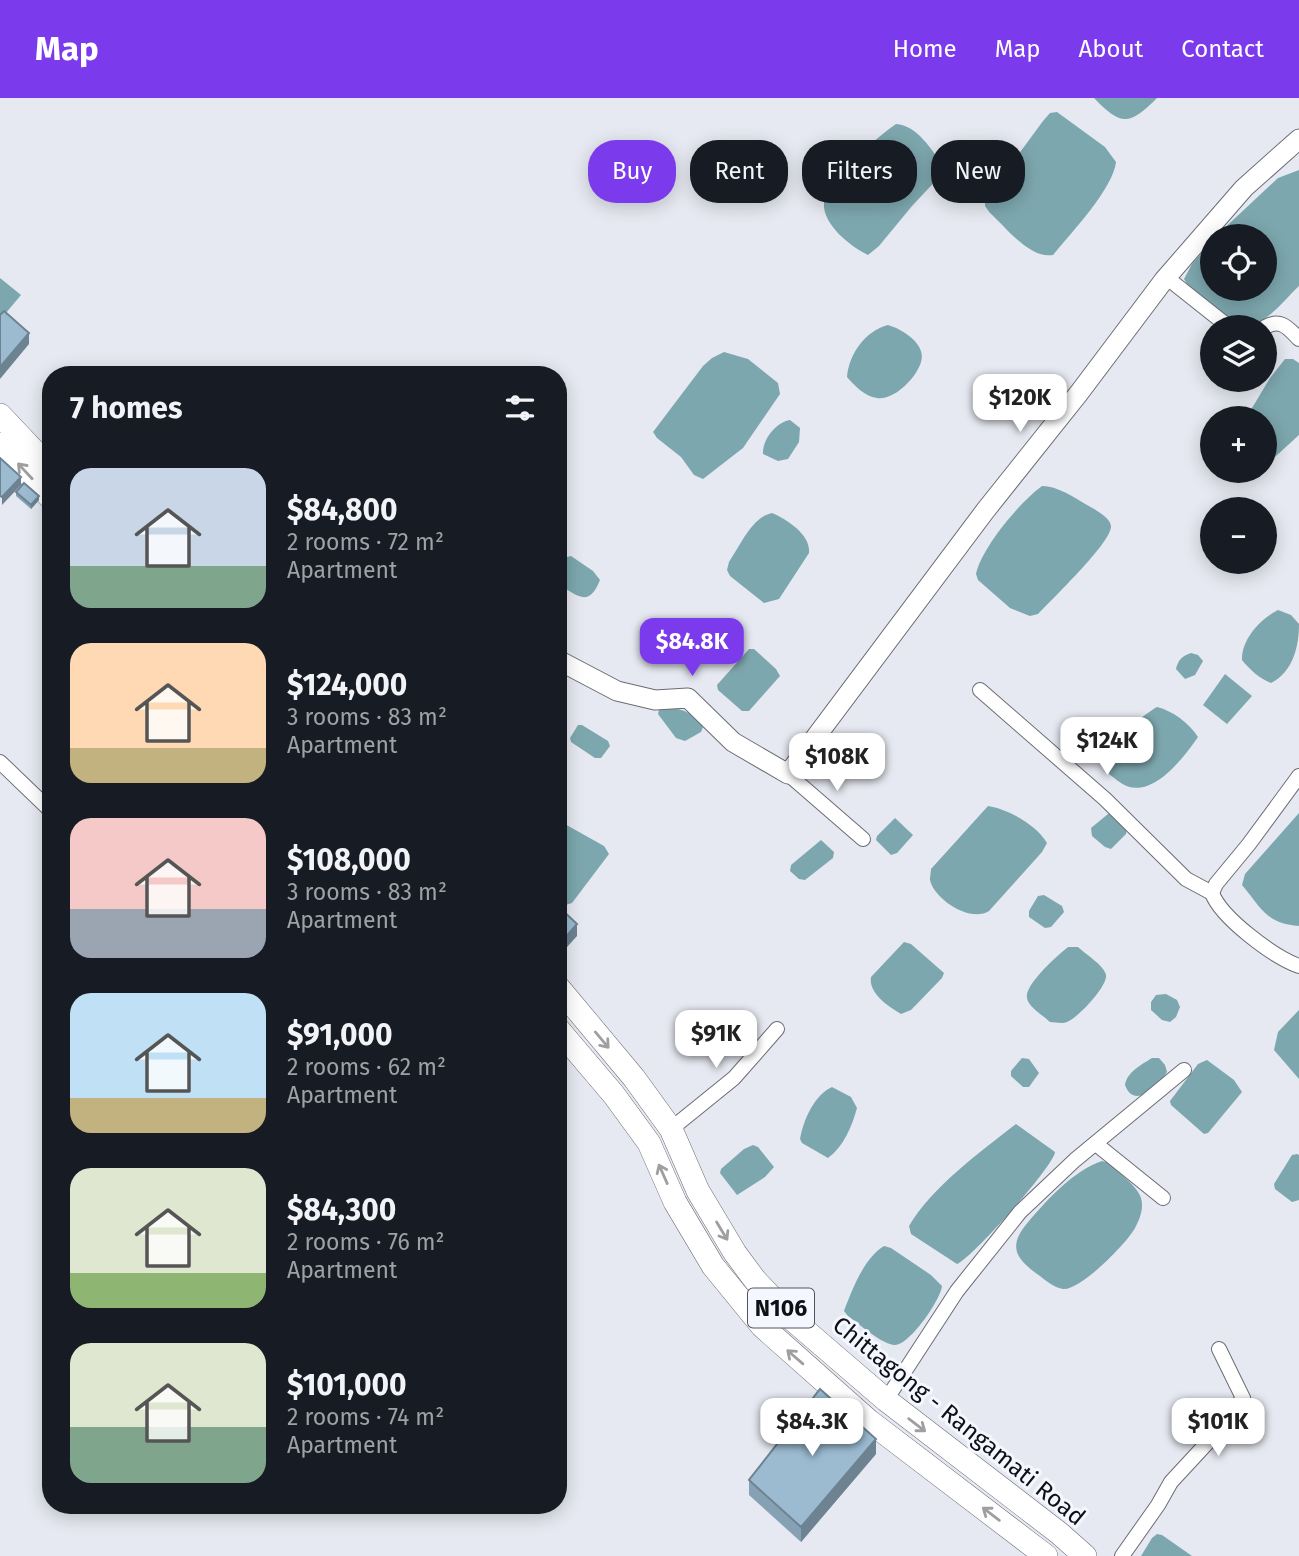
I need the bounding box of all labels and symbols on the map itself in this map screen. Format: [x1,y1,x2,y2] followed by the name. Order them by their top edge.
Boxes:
[971,374,1069,434] pin: $120K
[17,463,34,480] one-way arrow
[635,618,749,678] pin: $84.8K
[1058,718,1156,777] pin: $124K
[788,734,886,793] pin: $108K
[675,1010,757,1070] pin: $91K
[594,1030,610,1048] one-way arrow
[656,1164,669,1185] one-way arrow
[715,1221,729,1241] one-way arrow
[748,1288,814,1328] road number: N106
[827,1311,1091,1531] street label: Chittagong - Rangamati Road
[787,1348,804,1365] one-way arrow
[755,1398,869,1458] pin: $84.3K
[1169,1398,1267,1458] pin: $101K
[908,1417,926,1432] one-way arrow
[983,1507,1001,1522] one-way arrow

